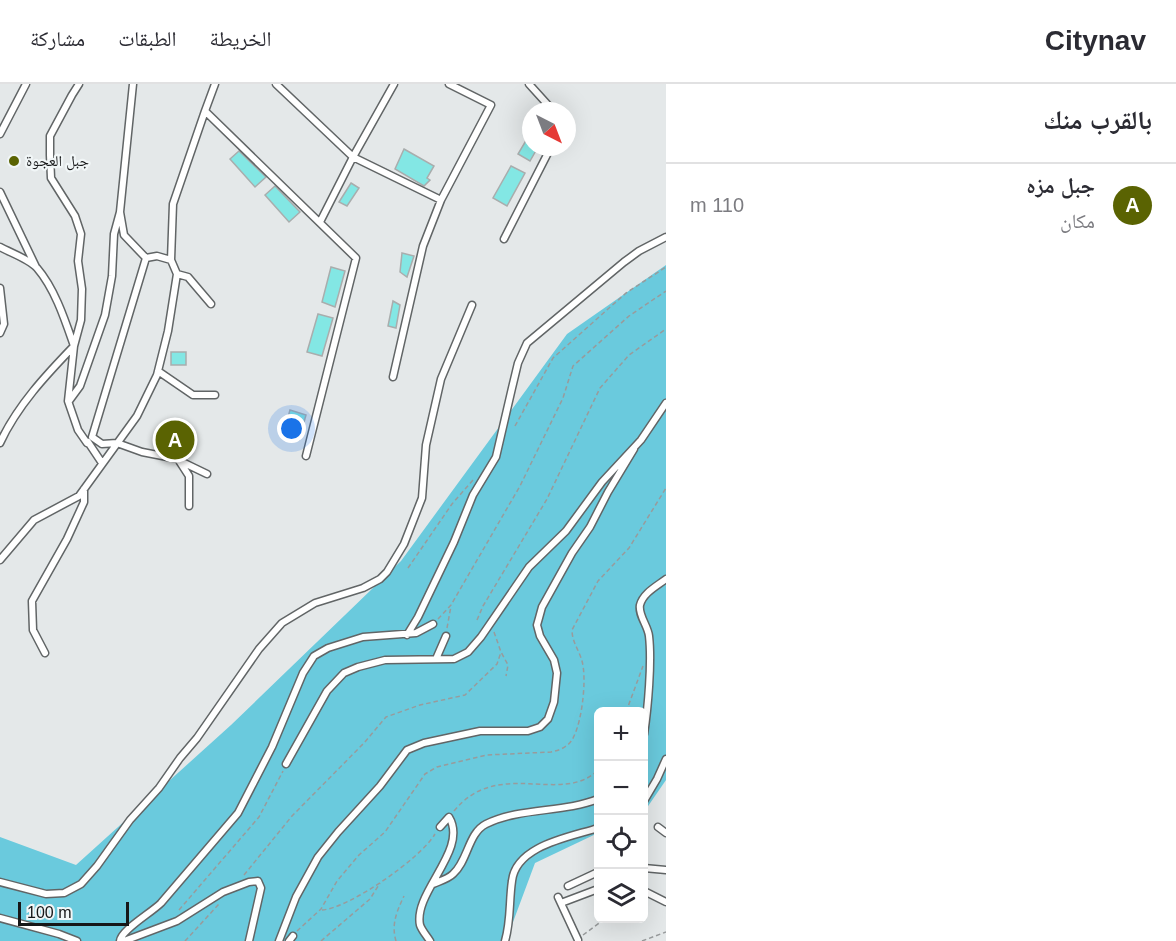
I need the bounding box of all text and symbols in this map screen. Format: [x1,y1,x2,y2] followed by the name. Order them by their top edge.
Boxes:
[1045,25,1146,56] text: Citynav
[30,27,85,50] text: مشاركة
[118,27,177,50] text: الطبقات
[210,27,271,50] text: الخريطة
[522,102,576,156] north arrow
[1043,105,1152,135] text: بالقرب منك
[26,152,90,171] place label: جبل العجوة
[7,154,21,168] marker: جبل العجوة
[1026,173,1095,198] text: جبل مزه
[690,194,744,216] text: 110 m
[1125,194,1140,216] text: A
[1060,210,1095,232] text: مكان
[277,414,306,443] your location
[156,418,195,462] pin: A
[594,707,648,923] map controls
[594,707,648,761] button: +
[594,761,648,815] button: −
[594,815,648,869] button: locate
[594,869,648,923] button: layers
[18,899,129,926] scale bar
[27,904,71,921] text: 100 m

